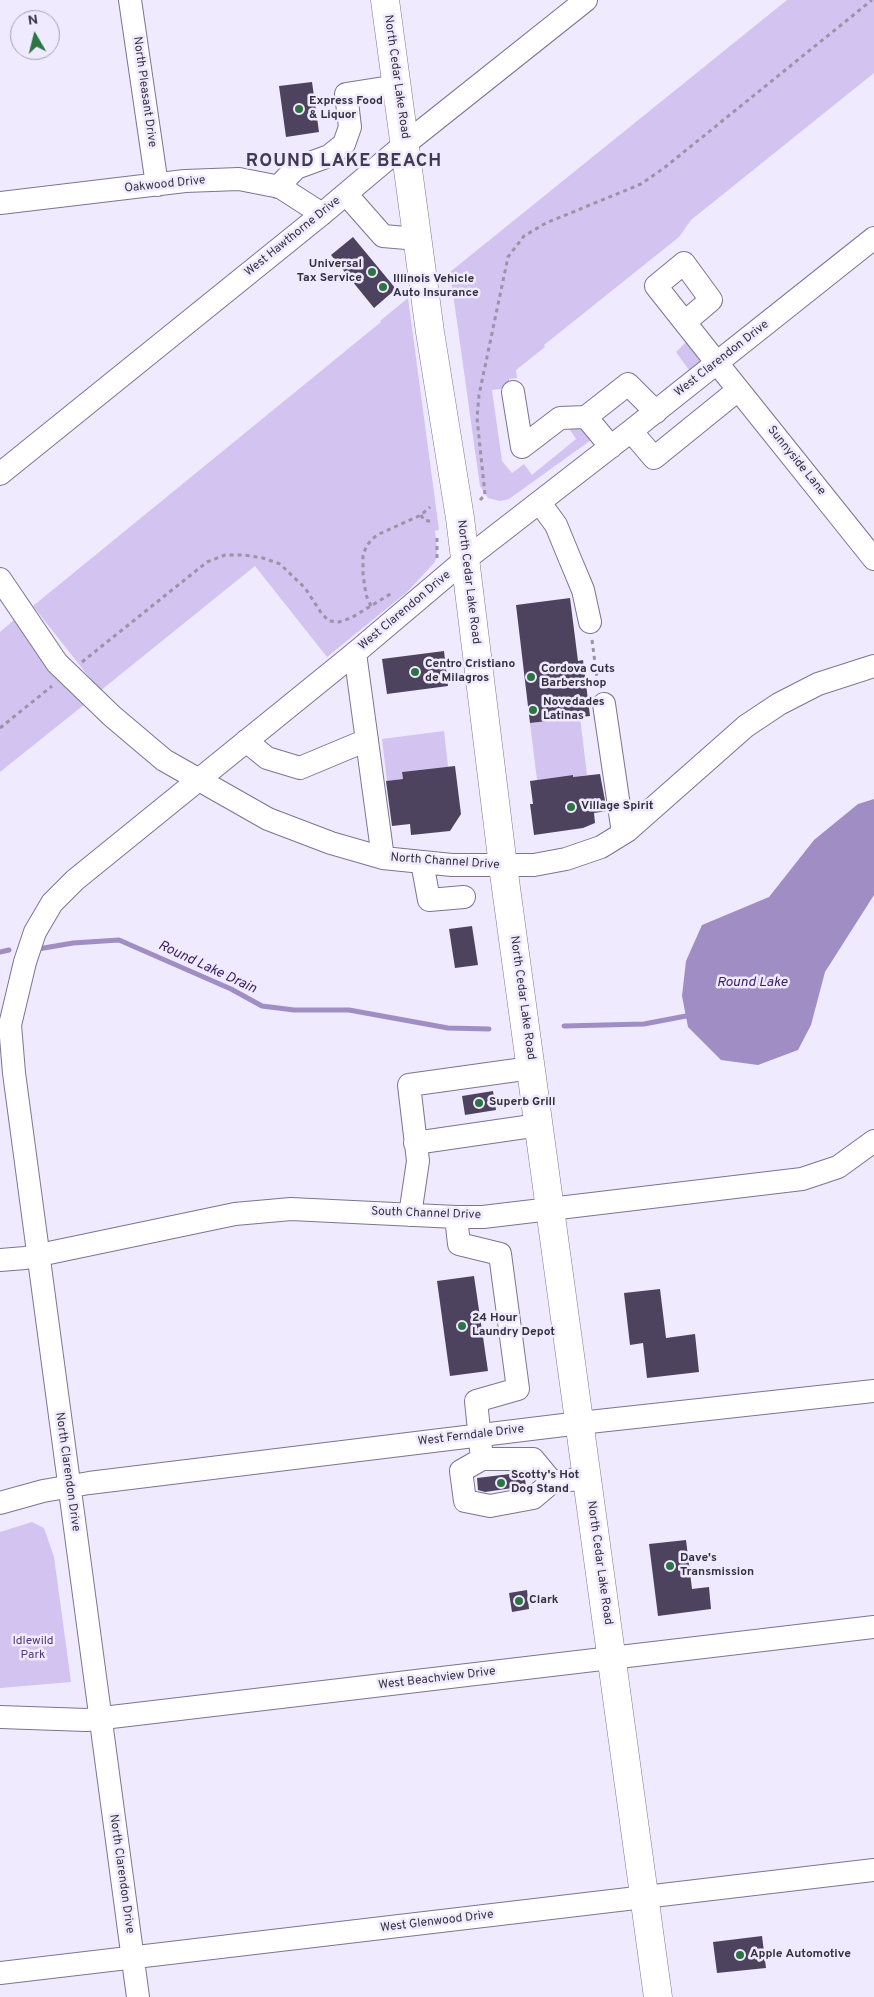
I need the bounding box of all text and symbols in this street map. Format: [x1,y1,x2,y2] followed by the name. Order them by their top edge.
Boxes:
[10,10,60,60] north arrow
[27,12,39,30] text: N
[380,14,412,140] street label: North Cedar Lake Road
[129,36,159,148] street label: North Pleasant Drive
[309,95,383,123] place label: Express Food & Liquor
[293,103,305,115] marker: Express Food & Liquor
[244,151,444,173] district label: ROUND LAKE BEACH
[124,174,206,196] street label: Oakwood Drive
[242,194,344,280] street label: West Hawthorne Drive
[297,258,362,286] place label: Universal Tax Service
[366,266,378,278] marker: Universal Tax Service
[393,273,479,301] place label: Illinois Vehicle Auto Insurance
[377,281,389,293] marker: Illinois Vehicle Auto Insurance
[672,318,772,400] street label: West Clarendon Drive
[764,423,828,499] street label: Sunnyside Lane
[453,519,483,645] street label: North Cedar Lake Road
[356,568,454,654] street label: West Clarendon Drive
[425,658,515,686] place label: Centro Cristiano de Milagros
[541,663,615,691] place label: Cordova Cuts Barbershop
[409,666,421,678] marker: Centro Cristiano de Milagros
[525,671,537,683] marker: Cordova Cuts Barbershop
[543,696,605,724] place label: Novedades Latinas
[527,704,539,716] marker: Novedades Latinas
[581,800,654,814] place label: Village Spirit
[565,801,577,813] marker: Village Spirit
[390,851,500,873] street label: North Channel Drive
[506,935,538,1061] street label: North Cedar Lake Road
[155,938,259,998] water label: Round Lake Drain
[717,975,787,991] water label: Round Lake
[489,1096,556,1110] place label: Superb Grill
[473,1097,485,1109] marker: Superb Grill
[371,1205,481,1223] street label: South Channel Drive
[472,1312,555,1340] place label: 24 Hour Laundry Depot
[456,1320,468,1332] marker: 24 Hour Laundry Depot
[51,1411,83,1533] street label: North Clarendon Drive
[417,1422,525,1450] street label: West Ferndale Drive
[511,1469,579,1497] place label: Scotty's Hot Dog Stand
[495,1477,507,1489] marker: Scotty's Hot Dog Stand
[583,1500,615,1626] street label: North Cedar Lake Road
[680,1552,754,1580] place label: Dave's Transmission
[664,1560,676,1572] marker: Dave's Transmission
[529,1594,559,1608] place label: Clark
[513,1595,525,1607] marker: Clark
[12,1635,54,1663] park label: Idlewild Park
[378,1665,496,1693] street label: West Beachview Drive
[105,1813,137,1935] street label: North Clarendon Drive
[380,1908,494,1936] street label: West Glenwood Drive
[750,1948,851,1962] place label: Apple Automotive
[734,1949,746,1961] marker: Apple Automotive

